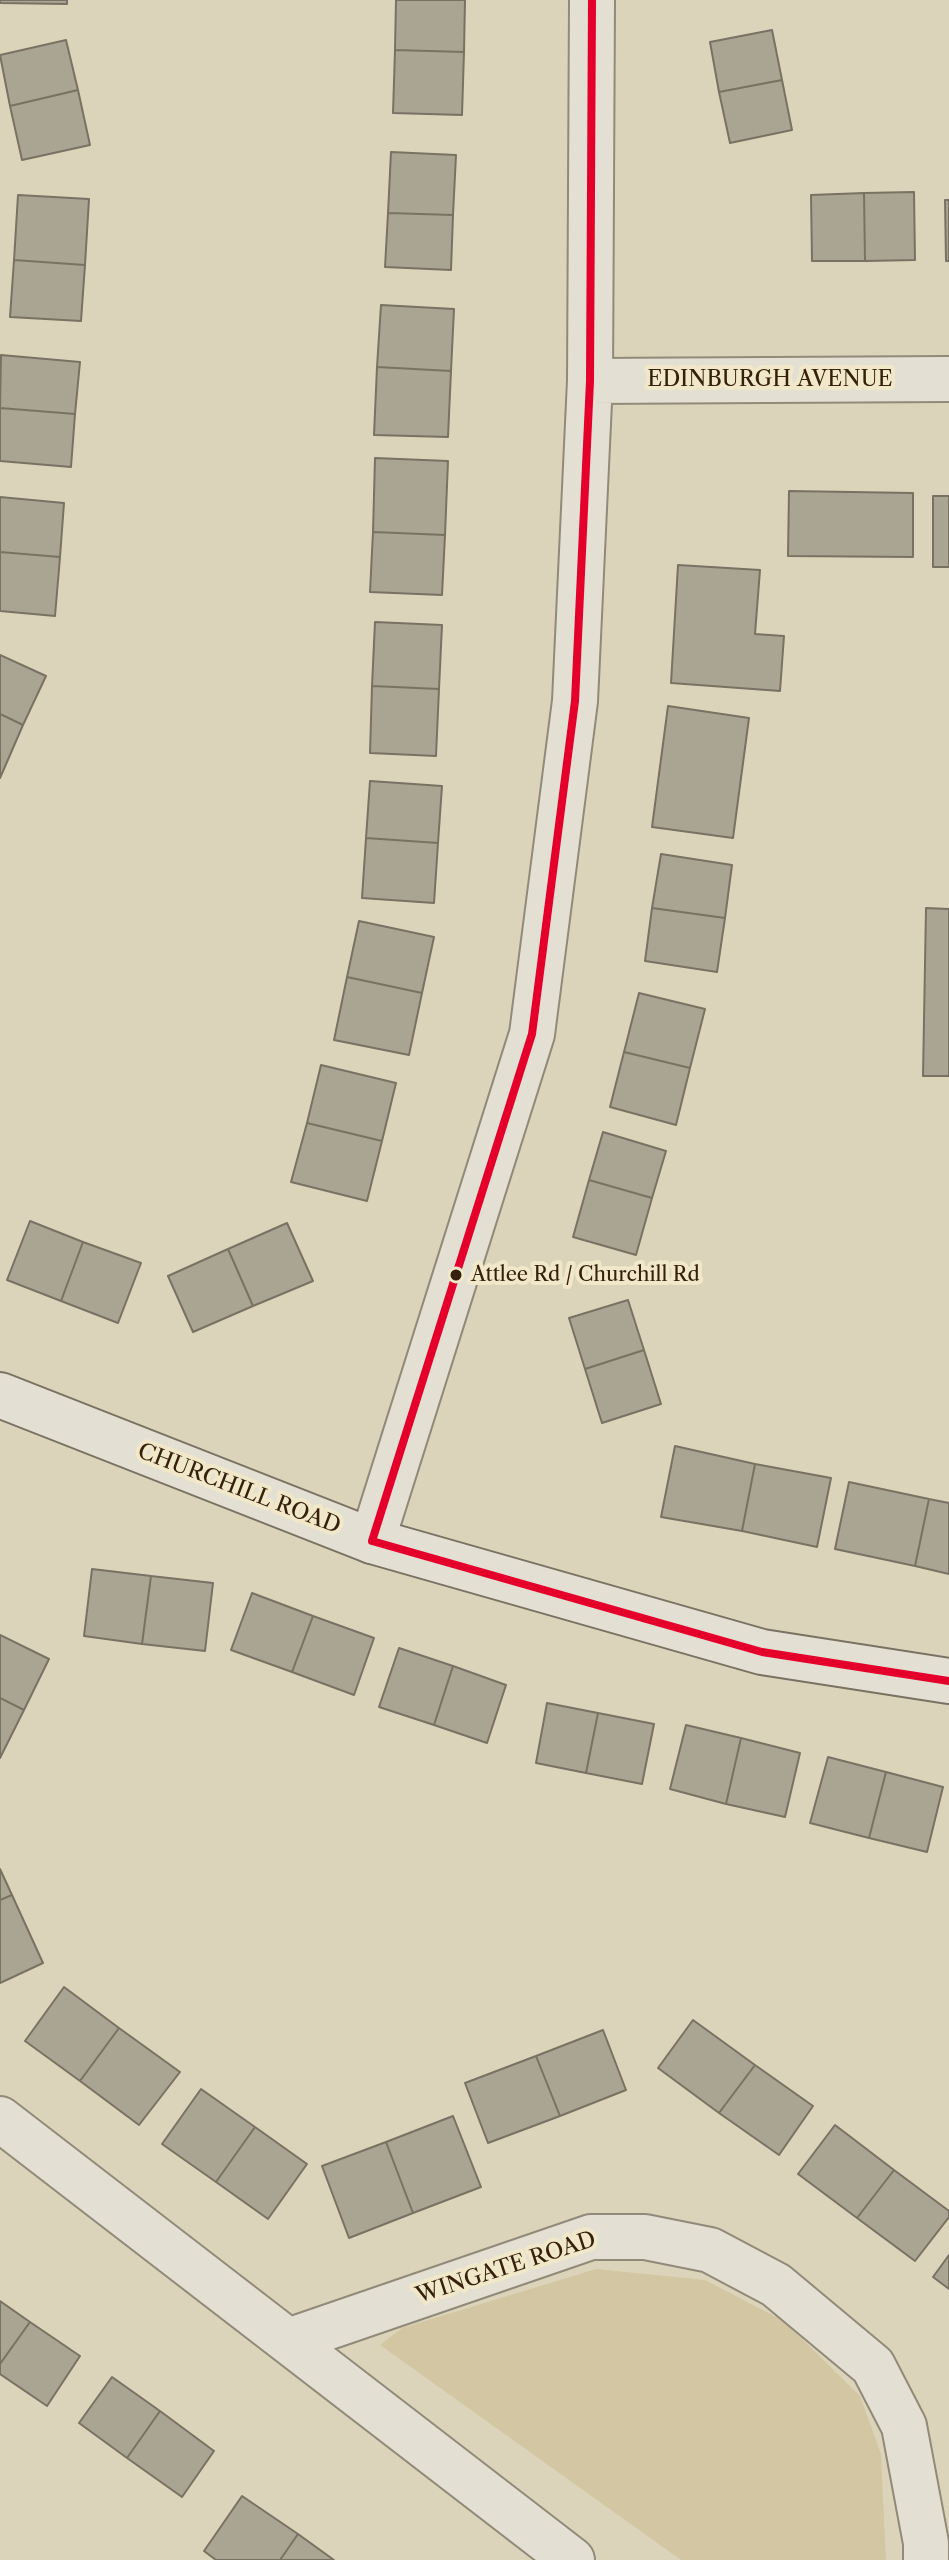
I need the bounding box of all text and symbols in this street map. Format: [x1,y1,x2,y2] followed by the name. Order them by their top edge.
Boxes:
[647,367,893,393] street label: EDINBURGH AVENUE
[471,1263,700,1287] place label: Attlee Rd / Churchill Rd
[448,1267,464,1283] marker: Attlee Rd / Churchill Rd
[134,1438,344,1540] street label: CHURCHILL ROAD
[413,2226,599,2310] street label: WINGATE ROAD

